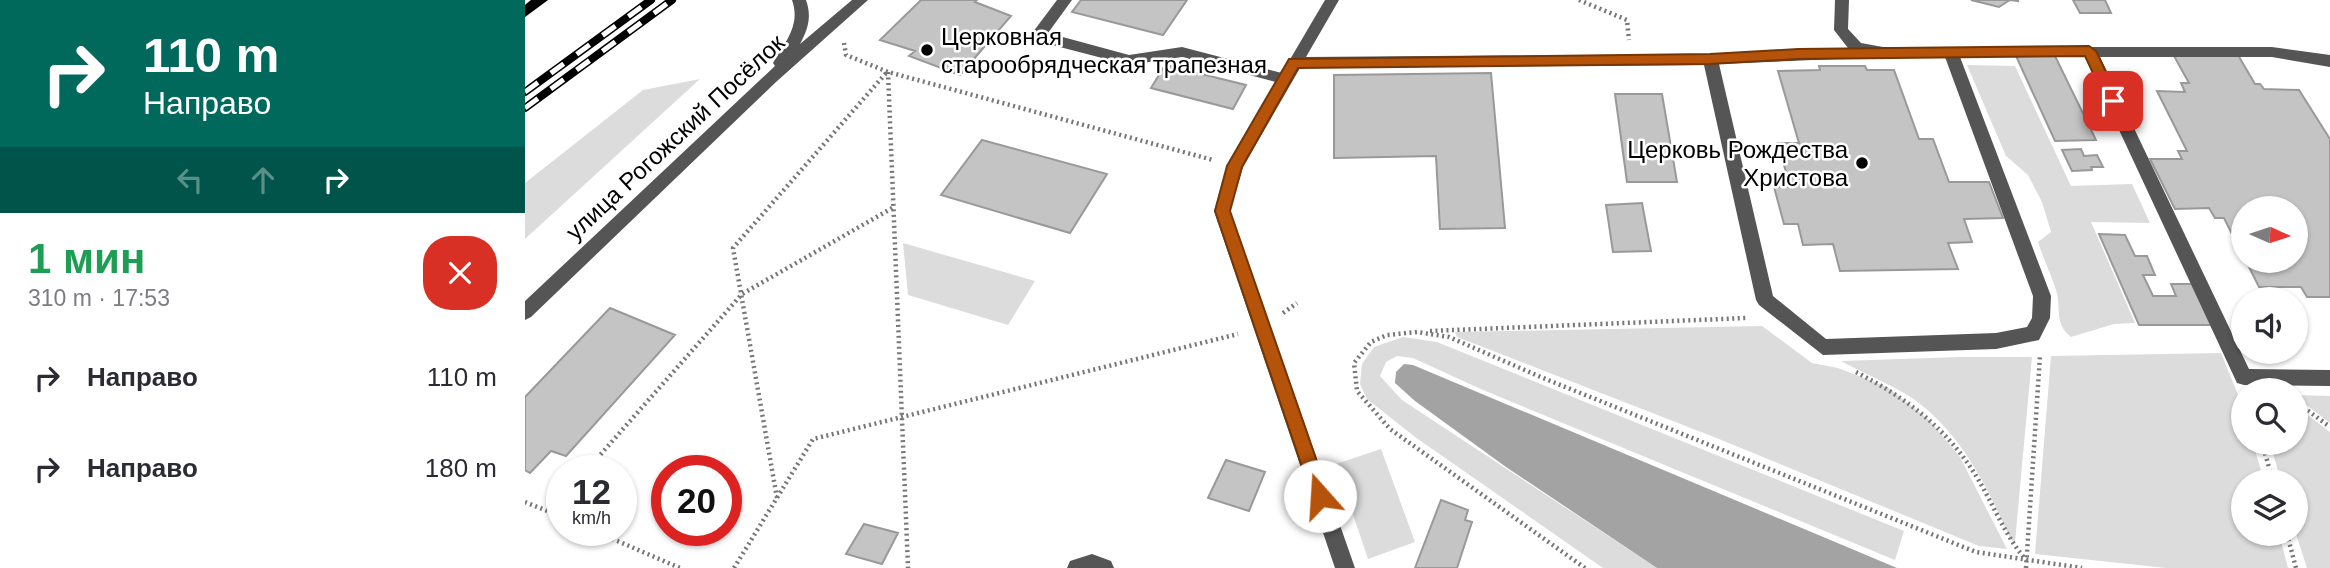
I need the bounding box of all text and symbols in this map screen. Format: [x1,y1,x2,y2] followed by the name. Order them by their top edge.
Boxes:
[941,23,1267,78] place label: Церковная старообрядческая трапезная
[28,28,119,119] icon: right
[143,28,279,82] text: 110 m
[560,28,790,245] street label: улица Рогожский Посёлок
[919,42,935,58] marker: Церковная старообрядческая трапезная
[2083,71,2143,131] pin
[2094,82,2132,120] icon: arrive
[143,85,271,121] text: Направо
[1627,136,1849,191] place label: Церковь Рождества Христова
[1854,155,1870,171] marker: Церковь Рождества Христова
[171,161,209,199] icon: left
[244,161,282,199] icon: ahead
[317,161,355,199] icon: right
[2231,196,2308,273] north arrow
[2231,196,2308,546] map controls
[28,235,145,282] text: 1 мин
[423,236,497,310] button: close
[28,285,170,311] text: 310 m · 17:53
[2231,287,2308,364] button: sound
[28,359,66,397] icon: right
[87,362,198,392] text: Направо
[427,362,497,392] text: 110 m
[2231,378,2308,455] button: search
[28,450,66,488] icon: right
[87,453,198,483] text: Направо
[425,453,497,483] text: 180 m
[651,455,742,546] speed limit sign: 20
[1283,459,1357,533] position arrow
[2231,469,2308,546] button: layers
[572,472,611,511] text: 12
[572,508,611,528] text: km/h

